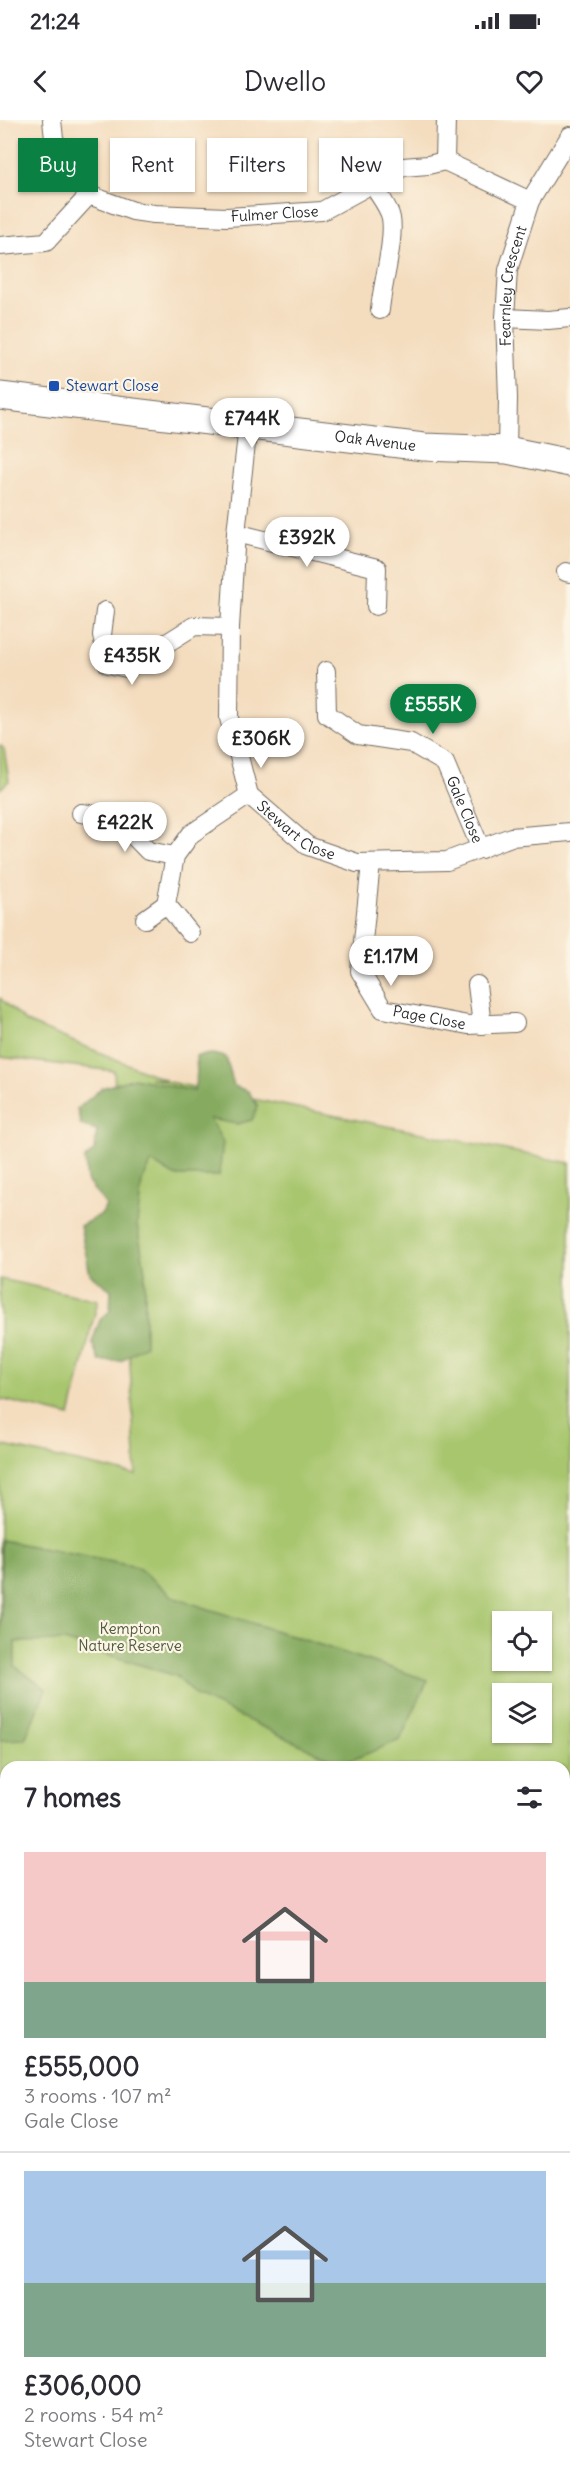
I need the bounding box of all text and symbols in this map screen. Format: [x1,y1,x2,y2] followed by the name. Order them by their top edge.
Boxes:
[30,7,80,35] text: 21:24
[244,64,326,98] text: Dwello
[24,65,57,98] icon: back
[513,65,546,98] icon: heart
[18,138,98,192] chip: Buy
[110,138,195,192] chip: Rent
[207,138,307,192] chip: Filters
[319,138,403,192] chip: New
[230,201,319,226] street label: Fulmer Close
[495,223,531,347] street label: Fearnley Crescent
[66,376,159,395] place label: Stewart Close
[47,379,61,393] marker: Stewart Close
[210,398,294,449] pin: £744K
[224,405,280,430] text: £744K
[334,426,417,455] street label: Oak Avenue
[265,517,349,568] pin: £392K
[279,524,335,549] text: £392K
[90,635,174,686] pin: £435K
[103,642,161,667] text: £435K
[391,684,475,735] pin: £555K
[404,691,462,716] text: £555K
[219,718,303,769] pin: £306K
[231,725,291,750] text: £306K
[442,773,487,846] street label: Gale Close
[253,796,338,864] street label: Stewart Close
[83,802,167,853] pin: £422K
[97,809,153,834] text: £422K
[342,936,440,987] pin: £1.17M
[363,943,419,968] text: £1.17M
[391,1001,467,1033] street label: Page Close
[492,1611,552,1743] map controls
[492,1611,552,1671] button: locate
[78,1619,182,1655] park label: Kempton Nature Reserve
[492,1683,552,1743] button: layers
[24,1781,121,1814] text: 7 homes
[513,1781,546,1814] icon: filters
[231,1891,339,1999] icon: home
[24,2050,140,2083] text: £555,000
[24,2083,172,2108] text: 3 rooms · 107 m²
[24,2108,119,2133] text: Gale Close
[231,2210,339,2318] icon: home
[24,2369,142,2402] text: £306,000
[24,2402,164,2427] text: 2 rooms · 54 m²
[24,2427,148,2452] text: Stewart Close

